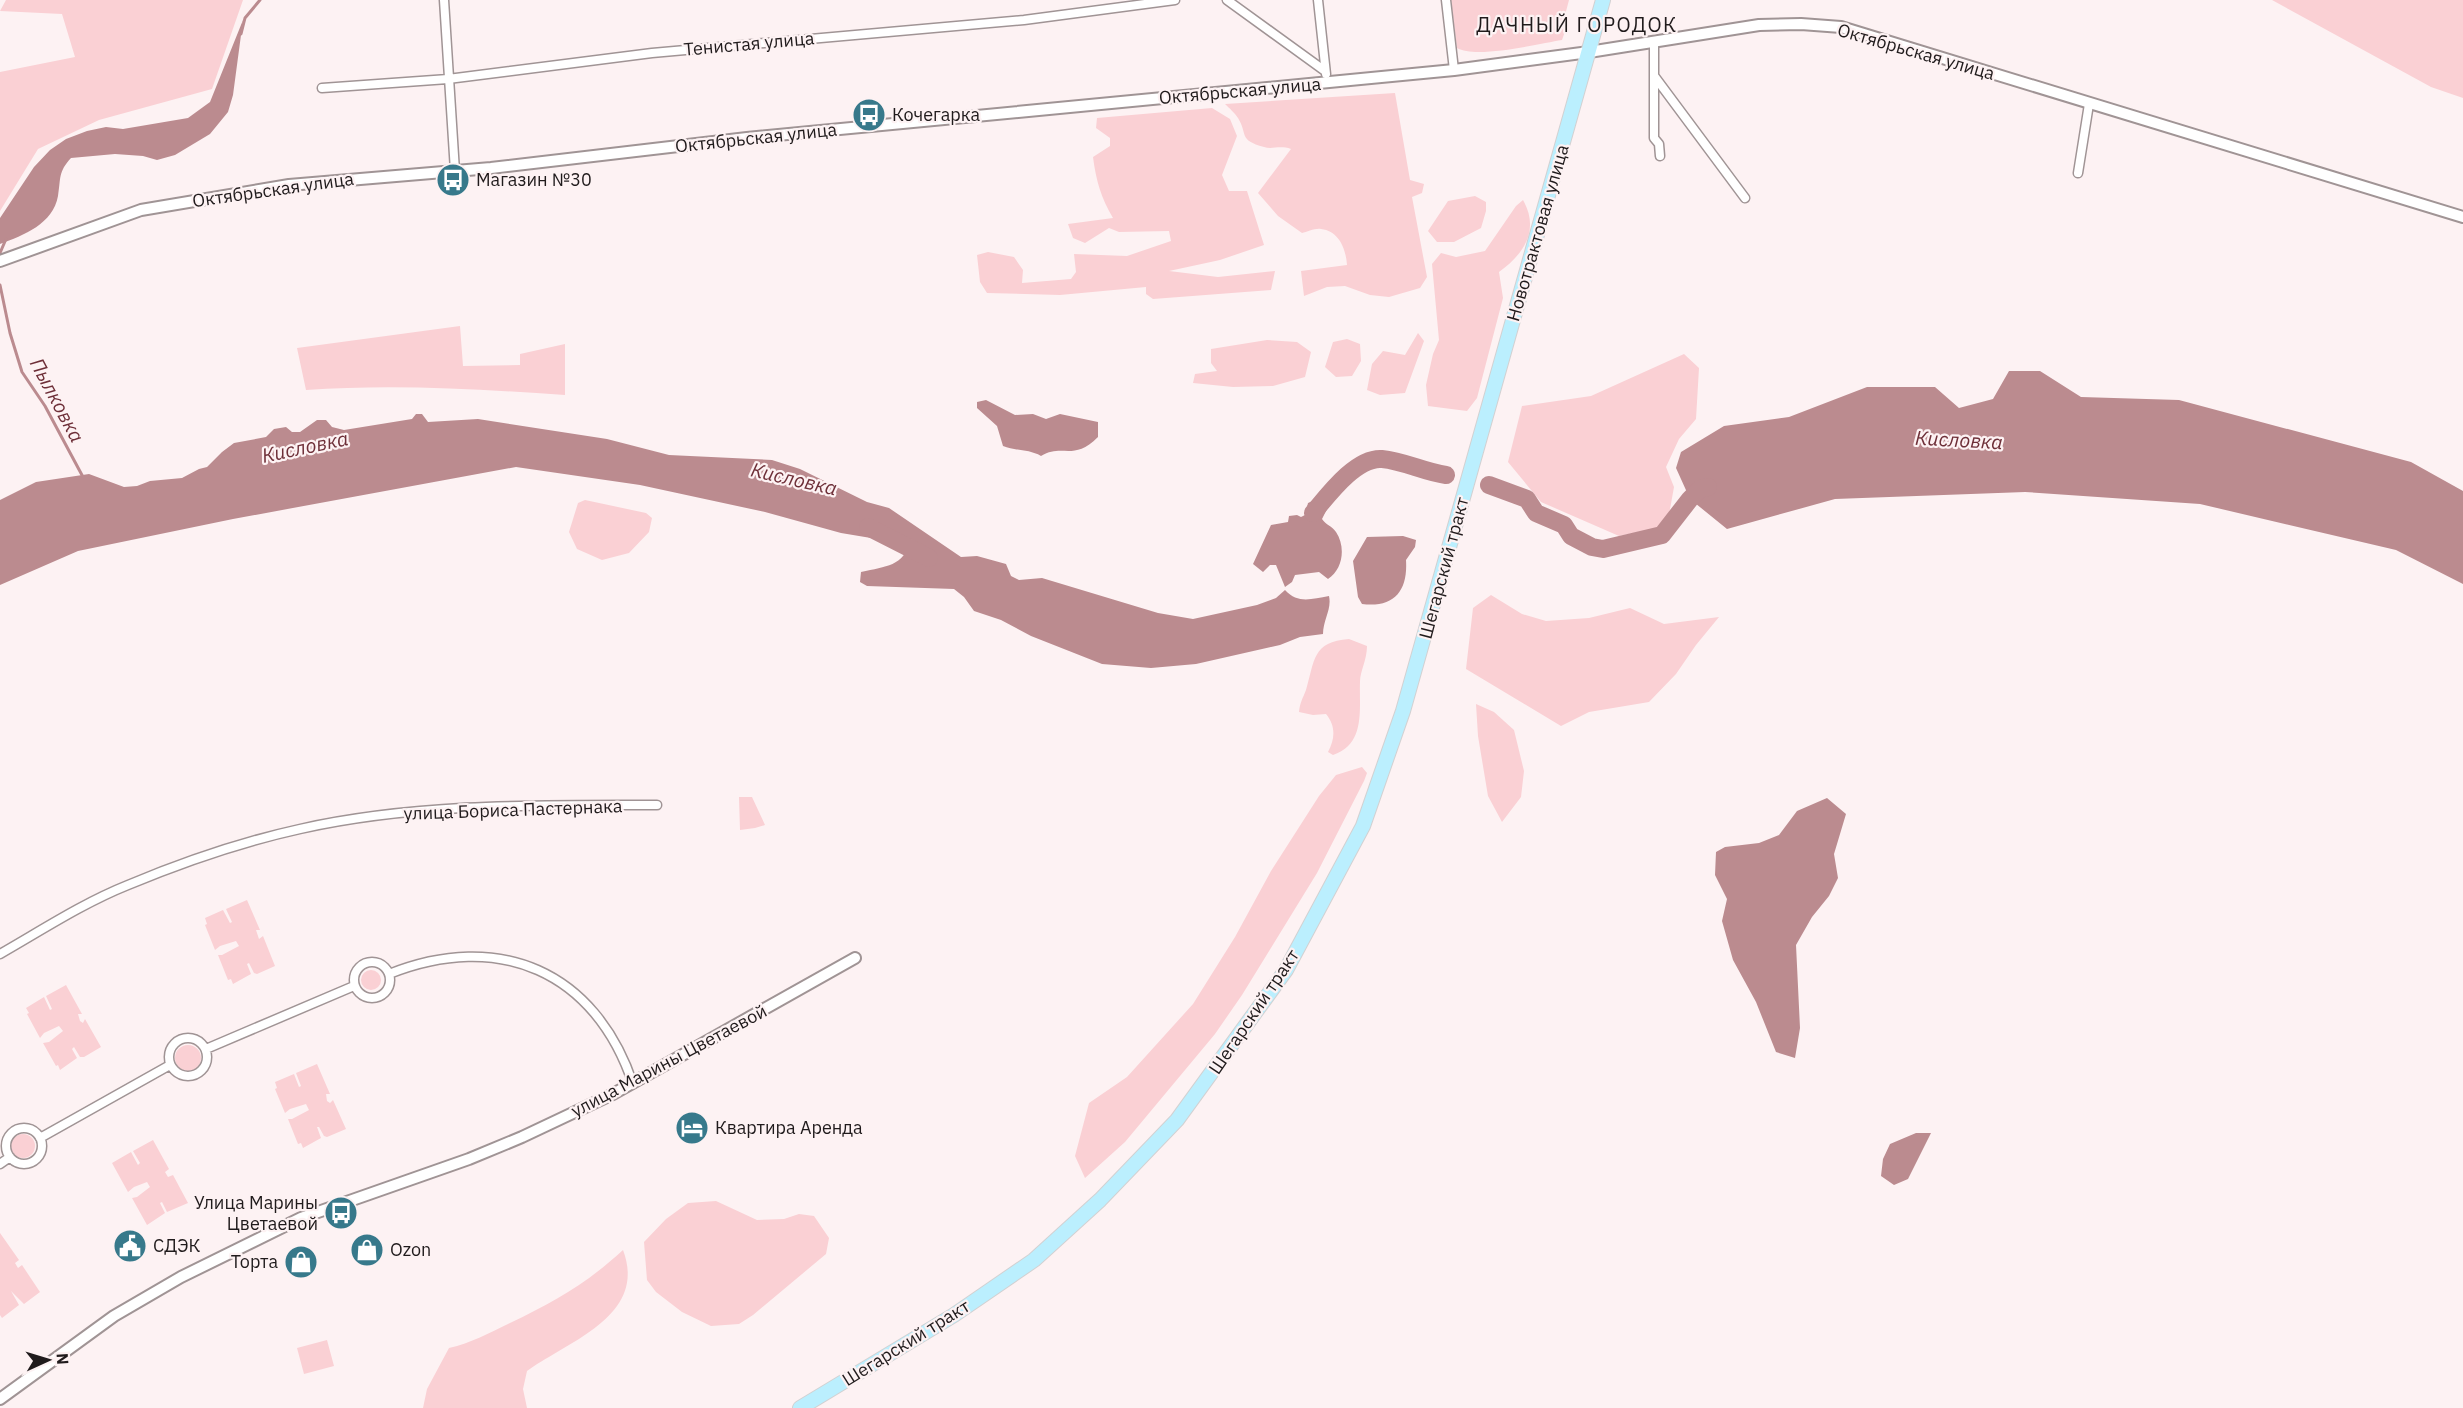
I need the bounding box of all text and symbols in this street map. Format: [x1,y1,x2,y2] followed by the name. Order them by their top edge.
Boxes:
[1476,11,1678,38] district label: ДАЧНЫЙ ГОРОДОК
[1835,18,1998,85] street label: Октябрьская улица
[683,26,816,61] street label: Тенистая улица
[1158,72,1322,109] street label: Октябрьская улица
[851,97,887,133] bus stop icon: Кочегарка
[892,103,980,126] place label: Кочегарка
[674,118,838,157] street label: Октябрьская улица
[1501,141,1574,324] street label: Новотрактовая улица
[435,162,471,198] bus stop icon: Магазин №30
[191,167,355,212] street label: Октябрьская улица
[476,168,592,191] place label: Магазин №30
[24,353,91,447] water label: Пылковка
[259,424,351,469] water label: Кисловка
[1914,424,2004,455] water label: Кисловка
[748,455,840,502] water label: Кисловка
[1414,494,1474,641] street label: Шегарский тракт
[403,794,623,825] street label: улица Бориса Пастернака
[1203,944,1304,1079] street label: Шегарский тракт
[567,999,771,1122] street label: улица Марины Цветаевой
[674,1110,710,1146] hotel icon: Квартира Аренда
[715,1116,863,1139] place label: Квартира Аренда
[194,1191,318,1235] place label: Улица Марины Цветаевой
[323,1195,359,1231] bus stop icon: Улица Марины Цветаевой
[112,1228,148,1264] public building icon: СДЭК
[349,1232,385,1268] shop icon: Ozon
[153,1234,201,1257] place label: СДЭК
[390,1238,431,1261] place label: Ozon
[283,1244,319,1280] shop icon: Торта
[231,1250,278,1273] place label: Торта
[838,1294,974,1391] street label: Шегарский тракт
[18,1330,78,1390] north arrow
[53,1352,73,1365] text: N

